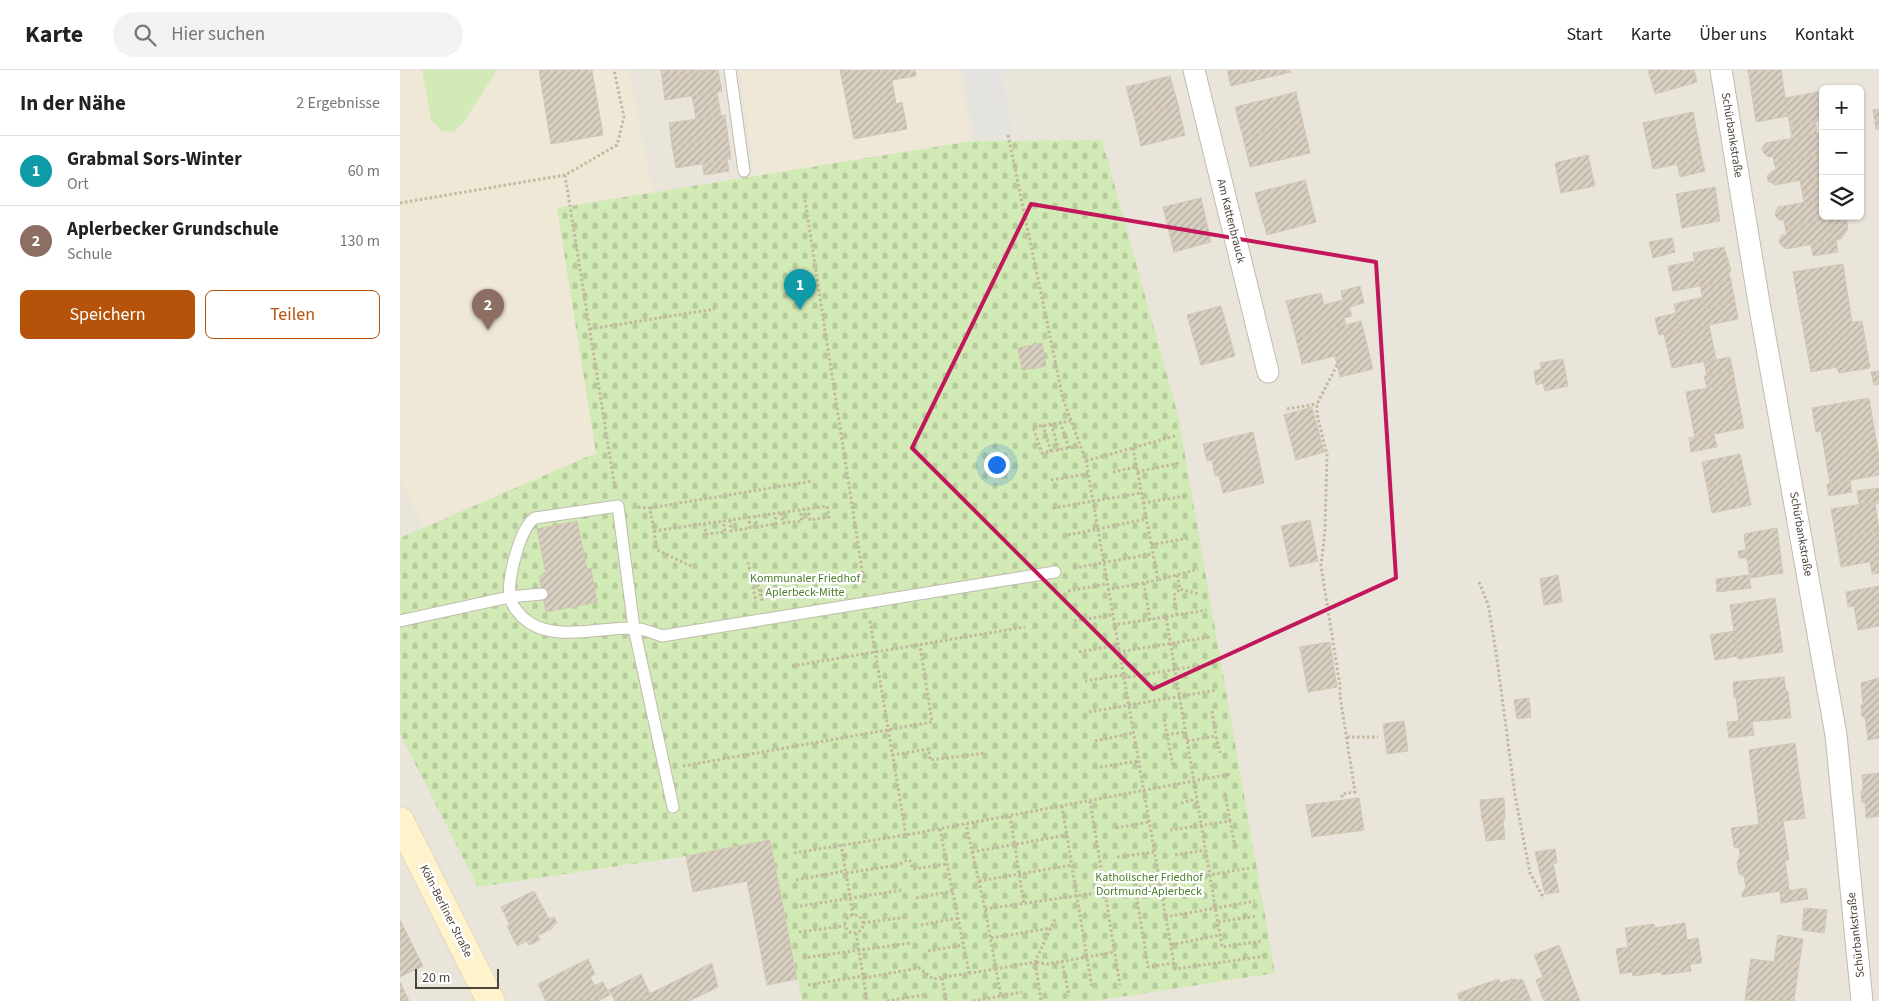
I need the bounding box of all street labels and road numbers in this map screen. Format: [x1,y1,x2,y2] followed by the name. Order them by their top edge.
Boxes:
[1717,91,1747,179] street label: Schürbankstraße
[1212,177,1250,265] street label: Am Kattenbrauck
[1785,490,1817,578] street label: Schürbankstraße
[415,862,477,960] street label: Köln-Berliner Straße
[1843,891,1869,979] street label: Schürbankstraße

